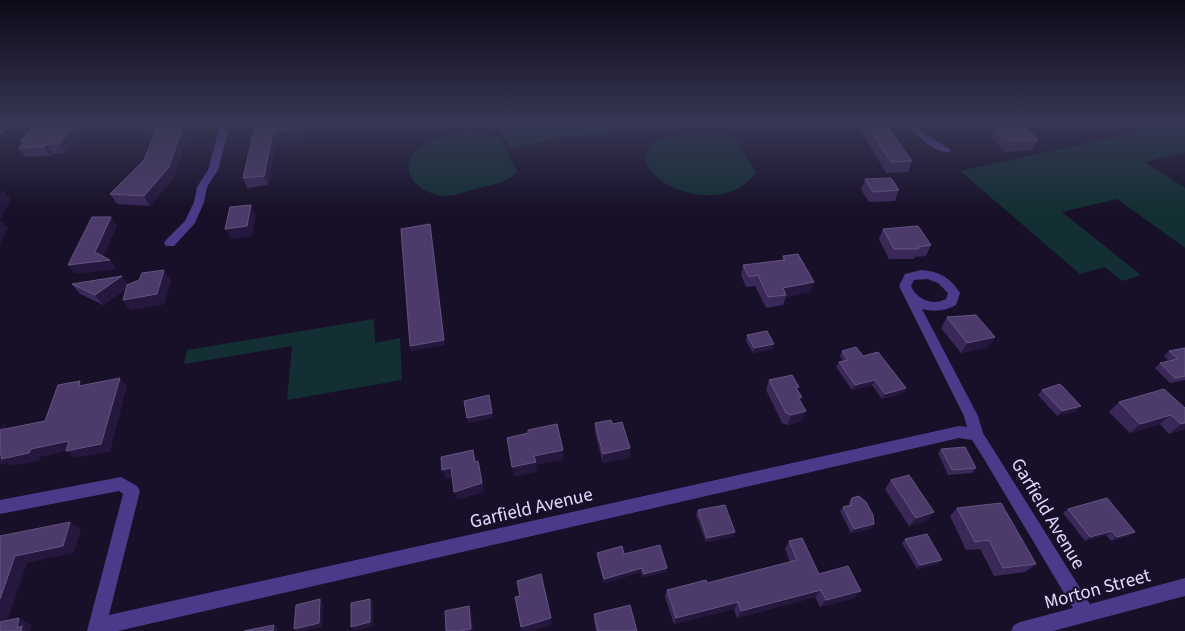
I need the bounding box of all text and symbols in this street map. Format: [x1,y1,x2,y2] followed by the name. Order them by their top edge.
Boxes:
[1004,453,1092,574] street label: Garfield Avenue
[467,481,595,536] street label: Garfield Avenue
[1041,562,1154,617] street label: Morton Street

